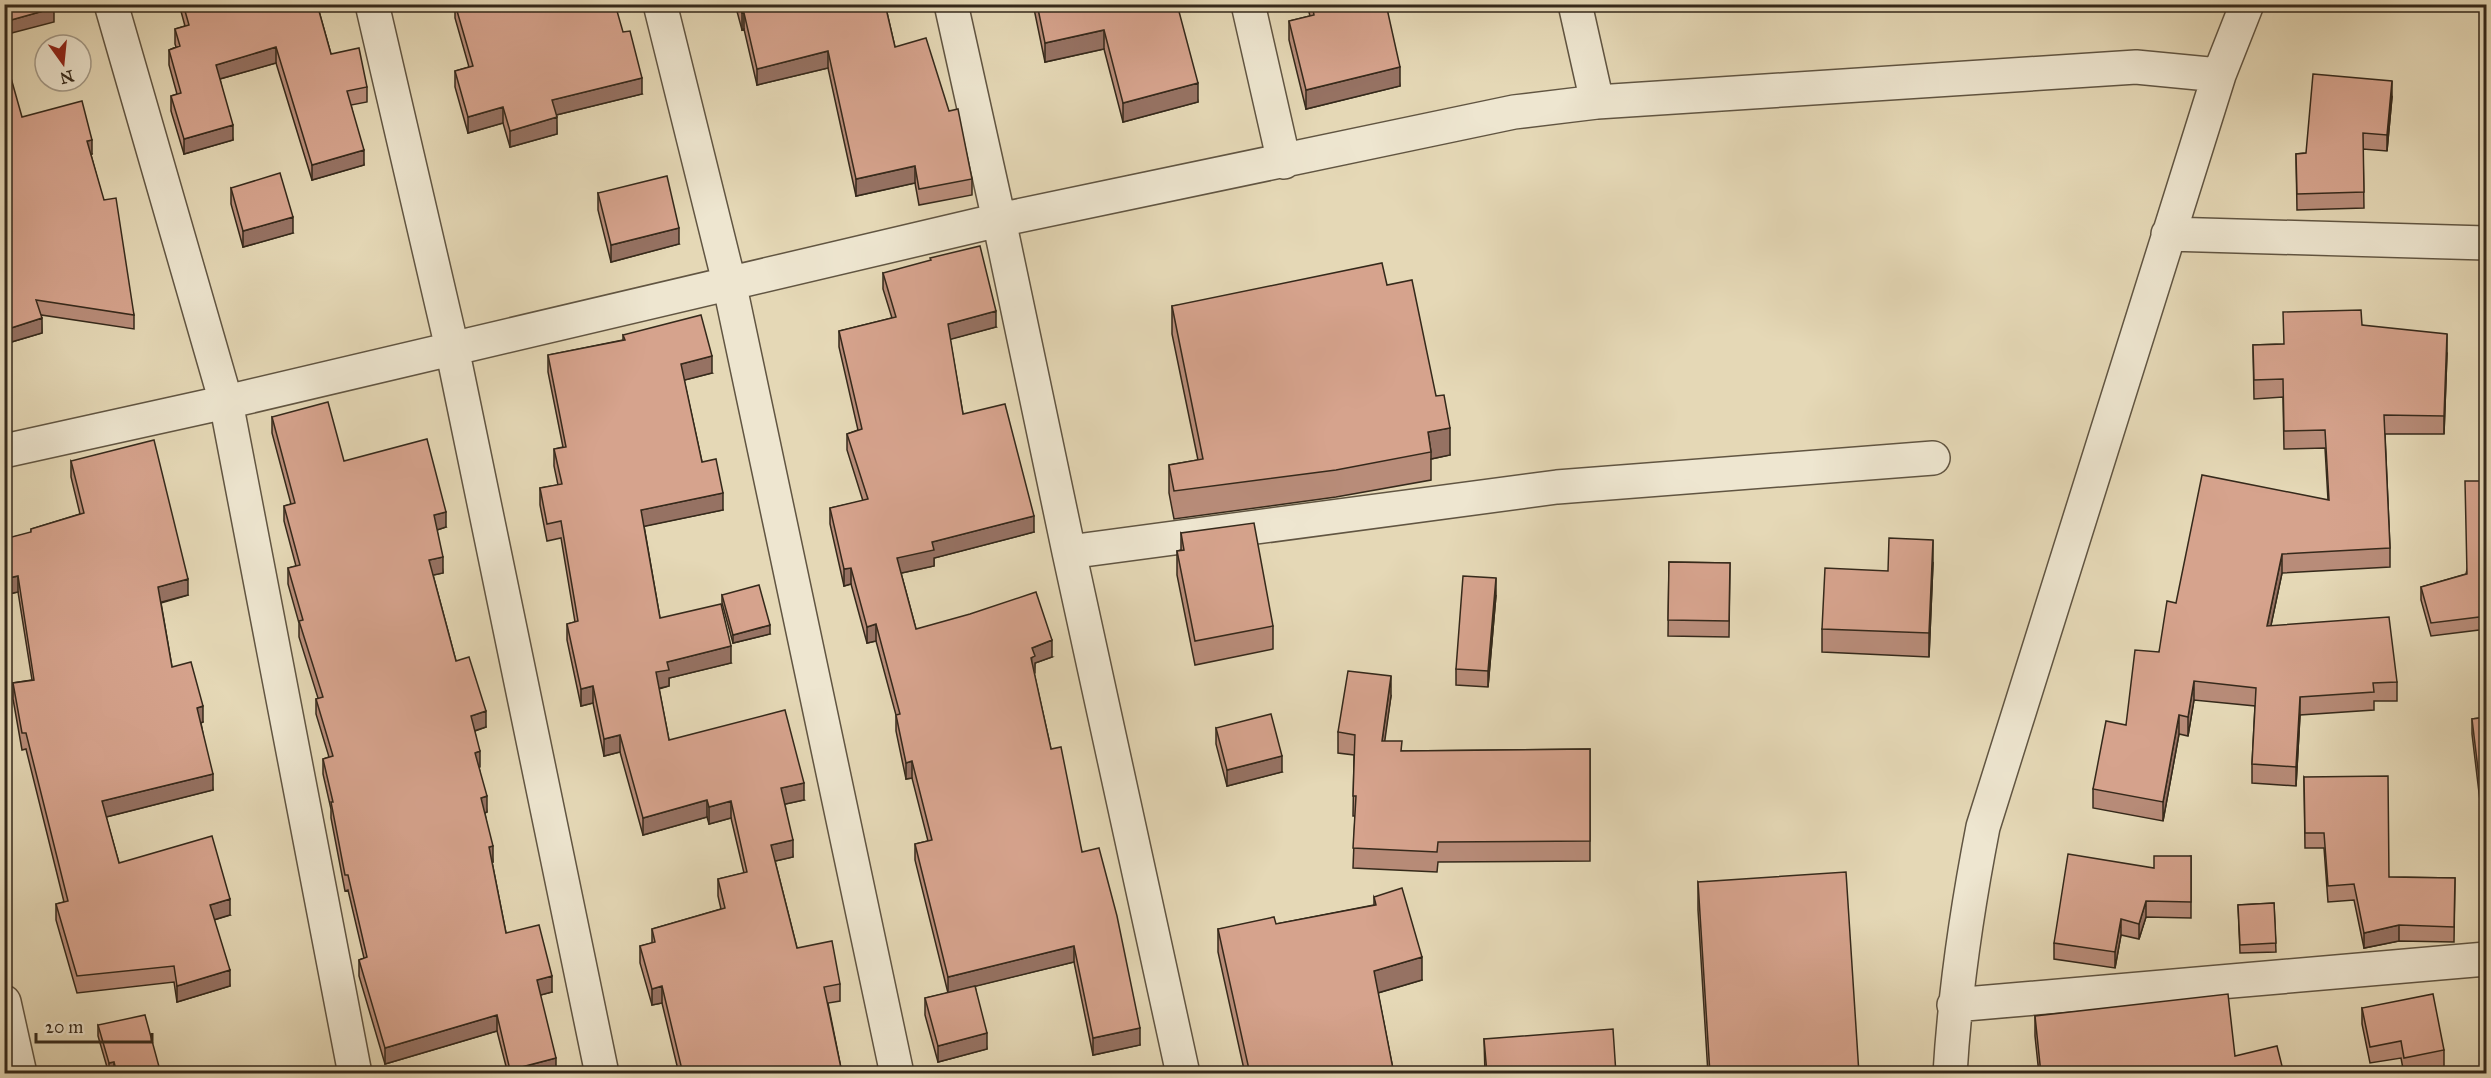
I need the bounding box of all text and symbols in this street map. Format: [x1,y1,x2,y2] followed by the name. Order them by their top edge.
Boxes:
[33,33,93,93] north arrow
[57,66,76,88] text: N
[36,1006,152,1044] scale bar
[45,1016,83,1038] text: 20 m

